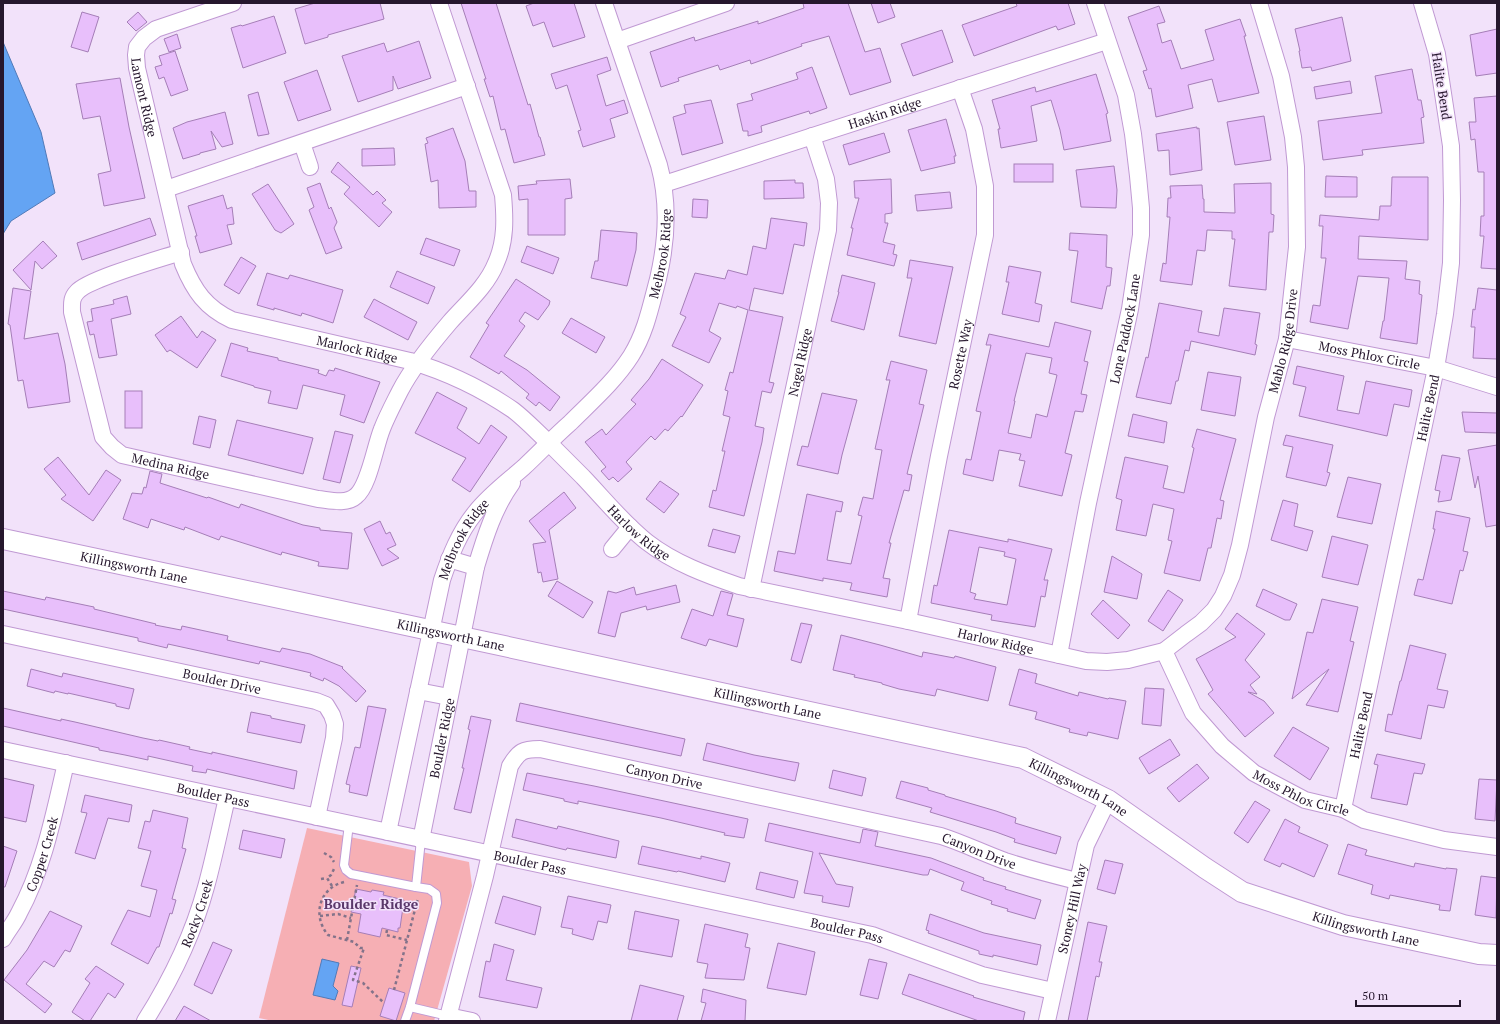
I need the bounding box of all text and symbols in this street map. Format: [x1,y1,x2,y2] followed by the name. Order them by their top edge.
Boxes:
[1428,51,1456,121] street label: Halite Bend
[127,57,162,139] street label: Lamont Ridge
[846,92,924,133] street label: Haskin Ridge
[644,208,675,301] street label: Melbrook Ridge
[1105,272,1144,385] street label: Lone Paddock Lane
[1264,288,1301,395] street label: Mablo Ridge Drive
[944,317,976,391] street label: Rosette Way
[784,326,816,398] street label: Nagel Ridge
[315,331,399,367] street label: Marlock Ridge
[1317,336,1422,374] street label: Moss Phlox Circle
[1412,373,1443,443] street label: Halite Bend
[130,448,211,483] street label: Medina Ridge
[434,494,493,582] street label: Melbrook Ridge
[604,501,674,565] street label: Harlow Ridge
[79,547,189,587] street label: Killingsworth Lane
[395,614,506,655] street label: Killingsworth Lane
[956,623,1036,658] street label: Harlow Ridge
[181,664,263,698] street label: Boulder Drive
[712,683,823,723] street label: Killingsworth Lane
[1345,690,1377,760] street label: Halite Bend
[425,696,458,780] street label: Boulder Ridge
[1026,753,1132,820] street label: Killingsworth Lane
[624,759,704,793] street label: Canyon Drive
[1250,765,1353,820] street label: Moss Phlox Circle
[175,778,251,811] street label: Boulder Pass
[21,814,62,894] street label: Copper Creek
[940,828,1018,873] street label: Canyon Drive
[492,846,568,879] street label: Boulder Pass
[1053,862,1091,955] street label: Stoney Hill Way
[177,877,217,950] street label: Rocky Creek
[324,894,419,913] district label: Boulder Ridge
[1310,907,1421,950] street label: Killingsworth Lane
[809,913,886,947] street label: Boulder Pass
[1356,982,1460,1008] scale bar
[1362,988,1389,1003] text: 50 m

